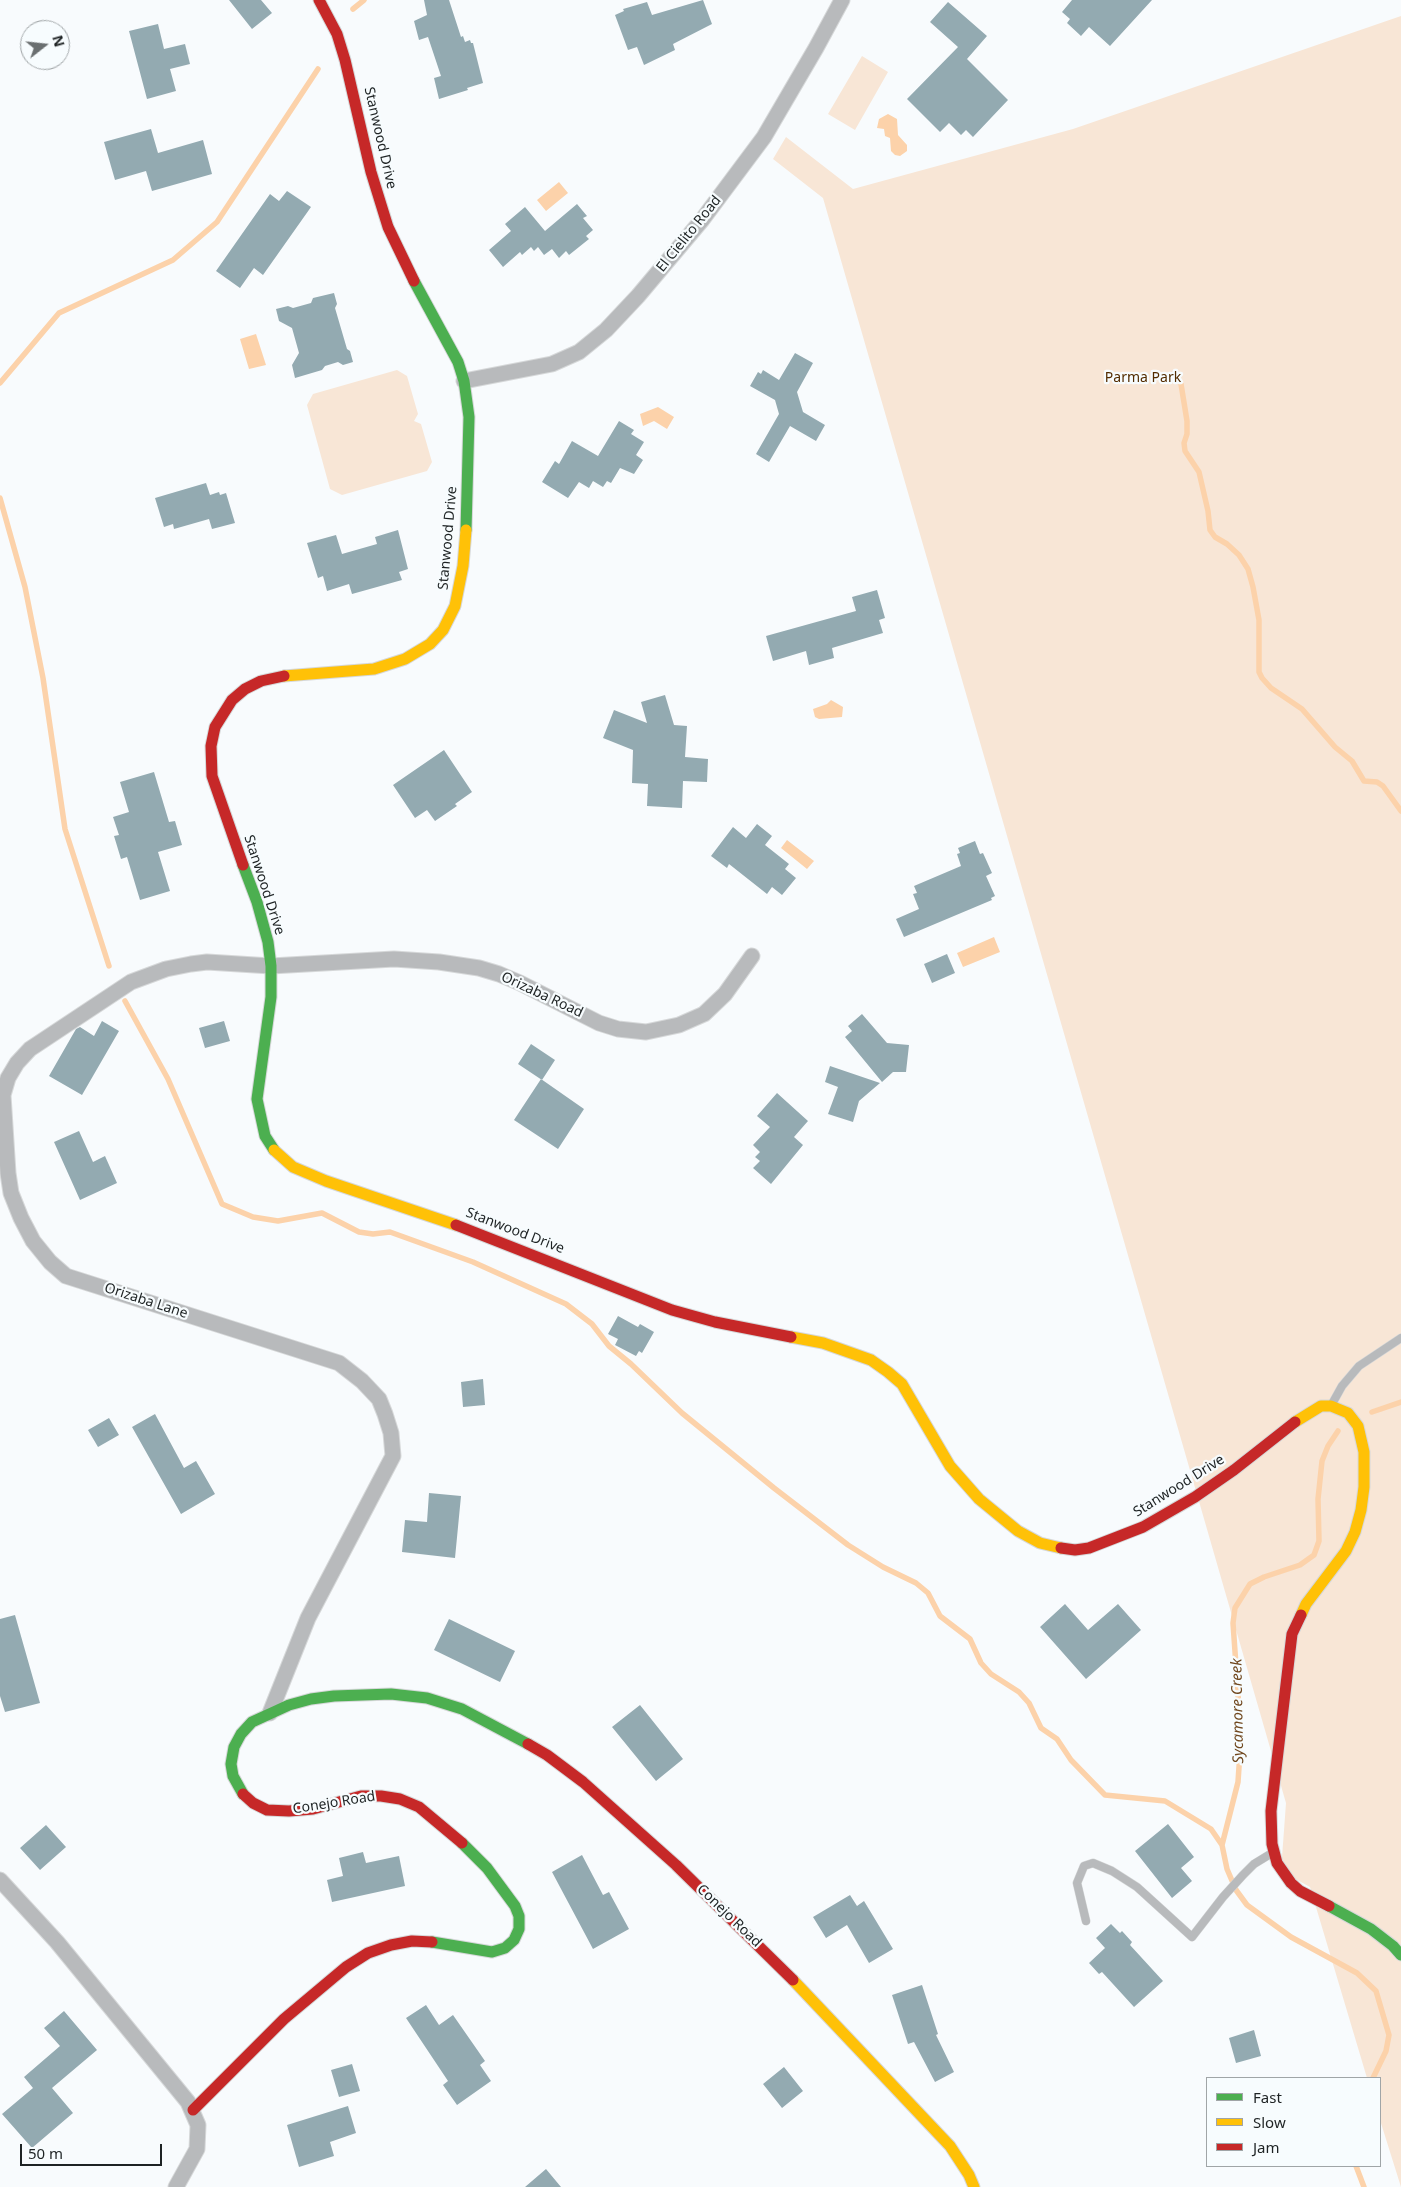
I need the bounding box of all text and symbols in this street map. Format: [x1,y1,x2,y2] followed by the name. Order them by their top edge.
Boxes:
[20,20,70,70] north arrow
[48,33,70,49] text: N
[360,85,400,191] street label: Stanwood Drive
[653,192,725,276] street label: El Cielito Road
[1105,370,1181,386] park label: Parma Park
[435,485,461,591] street label: Stanwood Drive
[240,833,288,937] street label: Stanwood Drive
[498,969,586,1021] street label: Orizaba Road
[463,1205,567,1257] street label: Stanwood Drive
[102,1280,190,1322] street label: Orizaba Lane
[1130,1451,1228,1521] street label: Stanwood Drive
[1228,1658,1248,1764] water label: Sycamore Creek
[292,1788,376,1818] street label: Conejo Road
[693,1881,765,1951] street label: Conejo Road
[1206,2077,1381,2167] legend
[1253,2087,1282,2107] text: Fast
[1253,2112,1286,2132] text: Slow
[22,2134,165,2166] scale bar
[1253,2137,1280,2157] text: Jam
[28,2143,63,2163] text: 50 m

